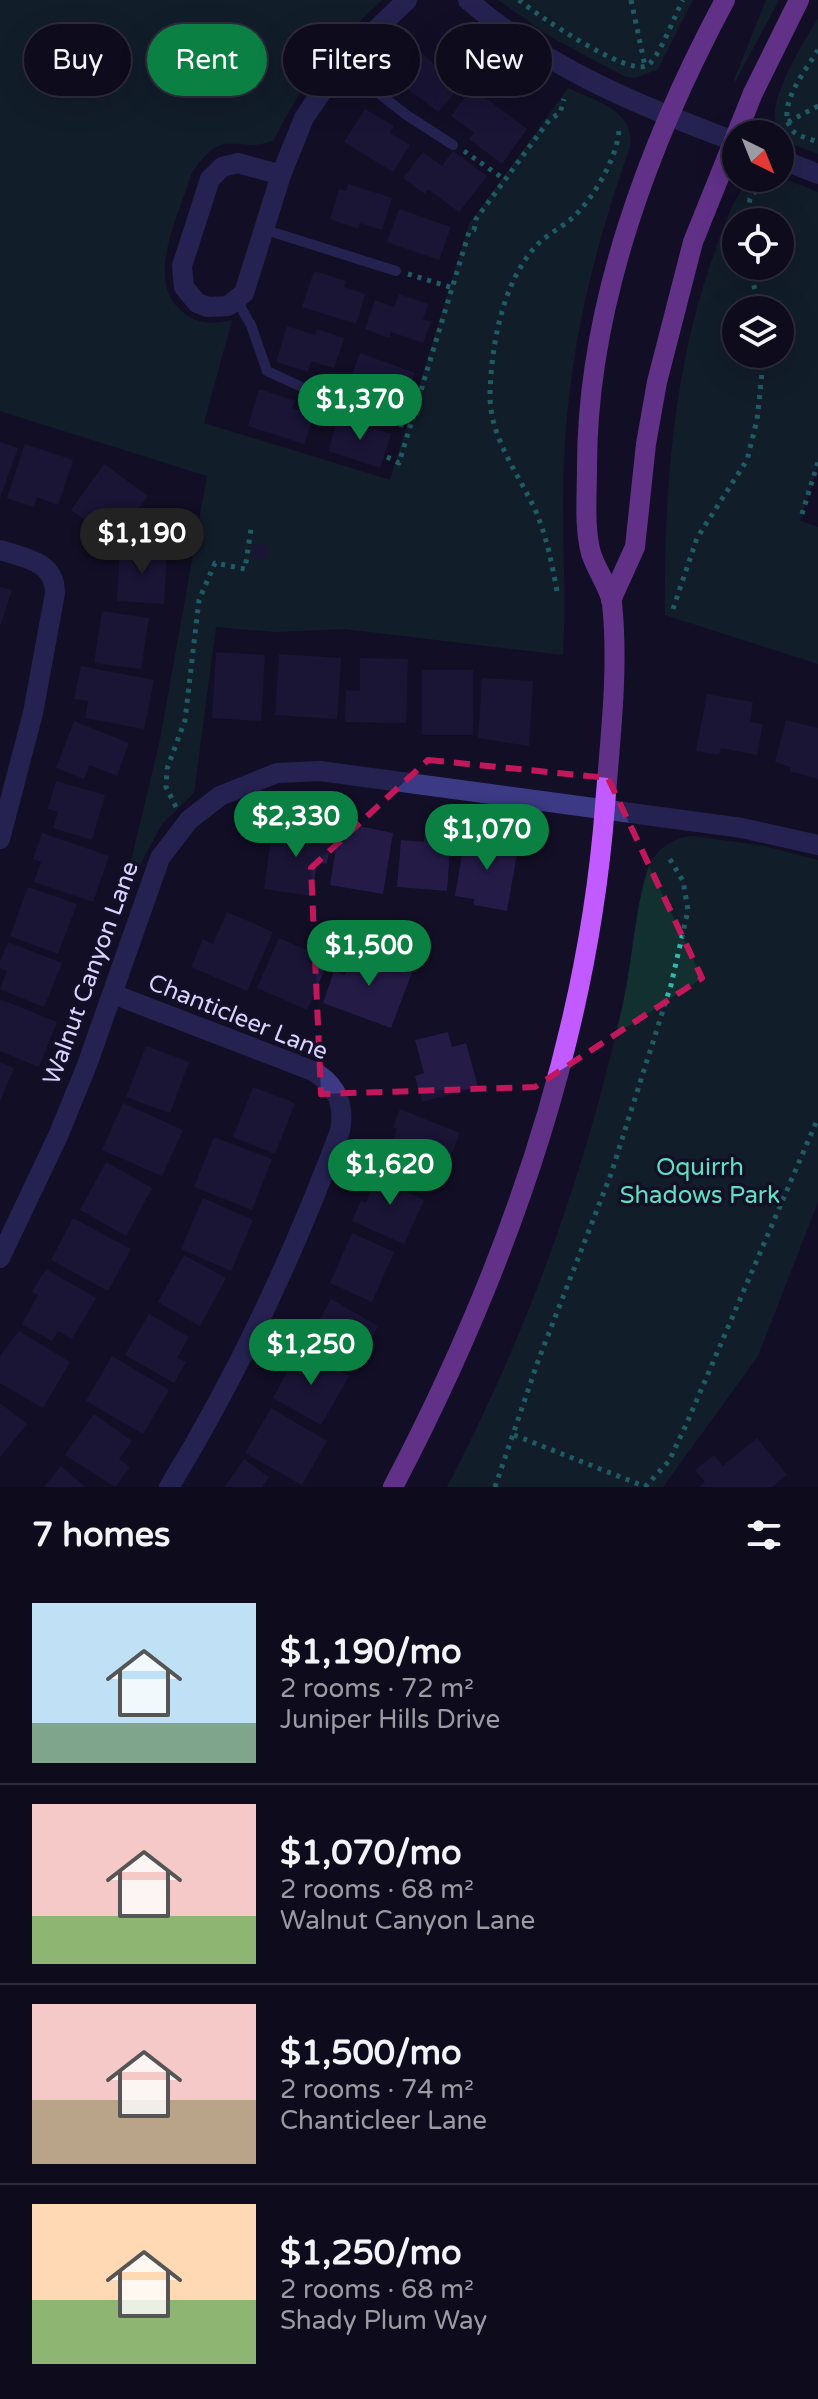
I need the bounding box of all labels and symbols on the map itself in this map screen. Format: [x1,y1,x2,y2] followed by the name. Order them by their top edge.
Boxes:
[722,120,794,192] north arrow
[295,374,425,442] pin: $1,370
[77,508,207,576] pin: $1,190
[231,791,361,859] pin: $2,330
[422,804,552,872] pin: $1,070
[37,857,145,1089] street label: Walnut Canyon Lane
[304,920,434,988] pin: $1,500
[144,968,332,1066] street label: Chanticleer Lane
[325,1139,455,1207] pin: $1,620
[620,1153,780,1210] park label: Oquirrh Shadows Park
[246,1319,376,1387] pin: $1,250

